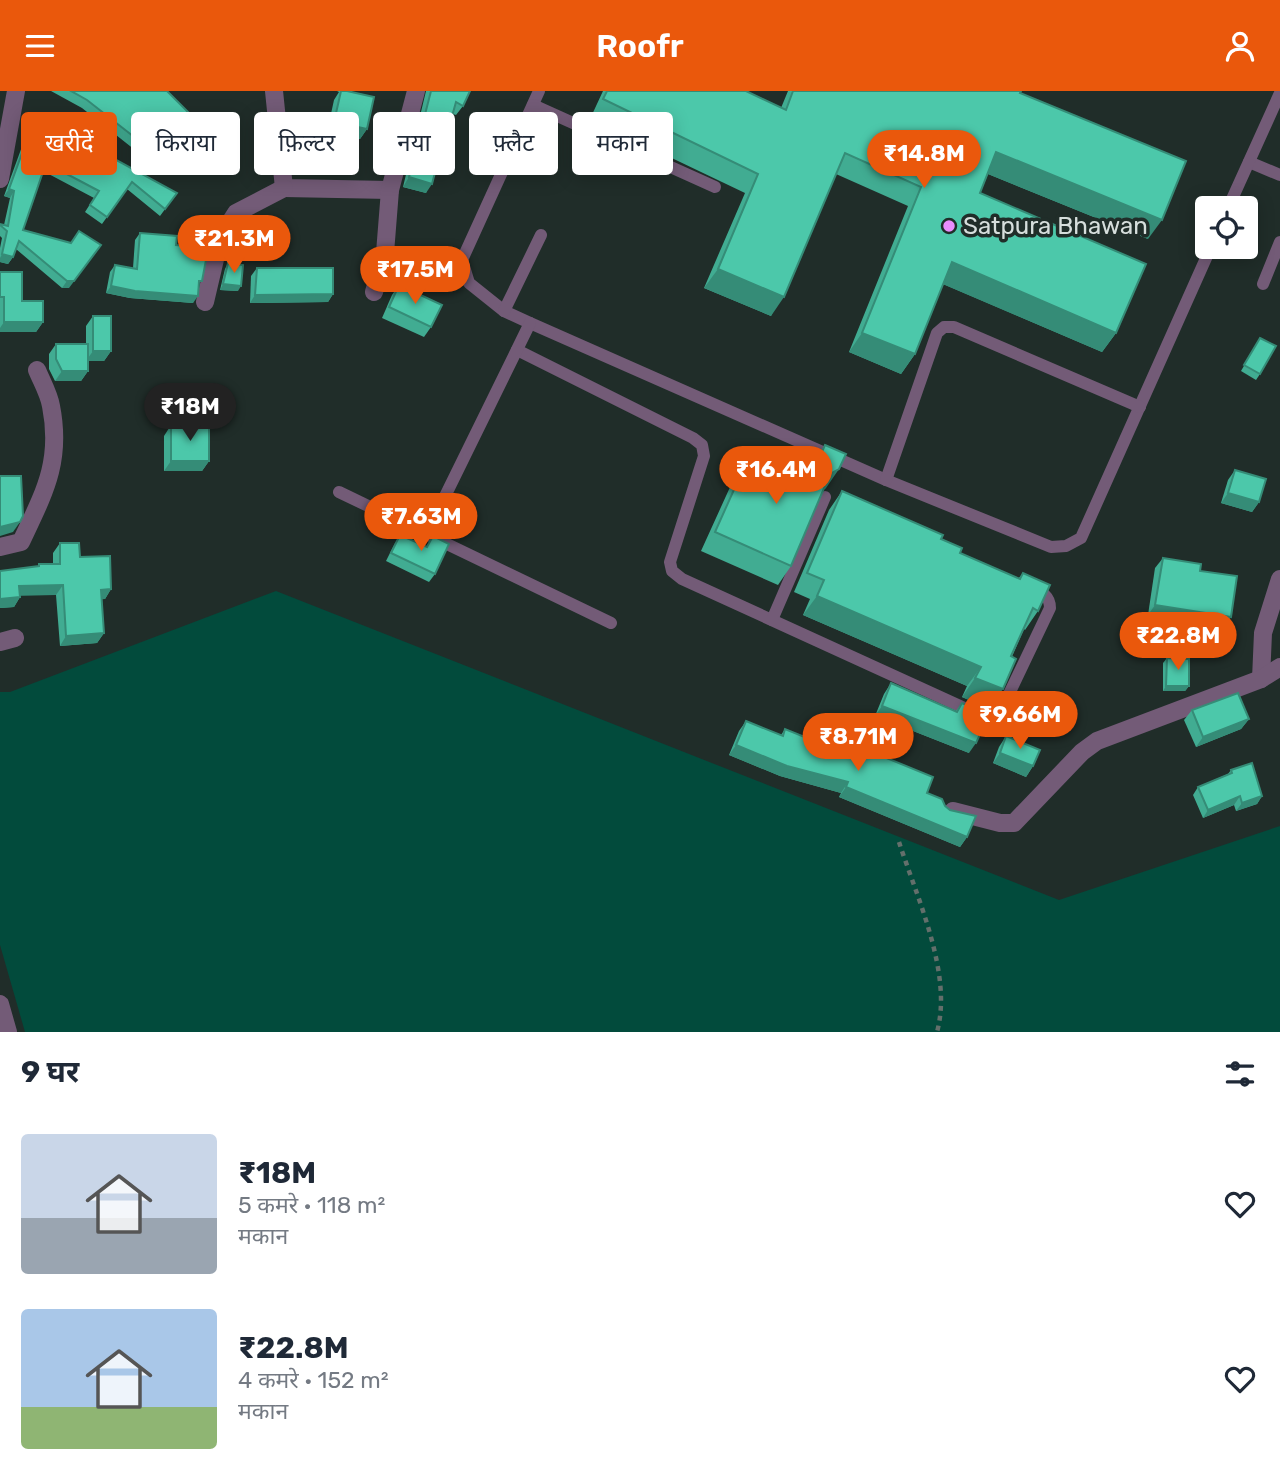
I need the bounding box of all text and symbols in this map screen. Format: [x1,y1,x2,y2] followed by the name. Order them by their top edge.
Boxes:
[21,27,59,65] icon: menu
[596,27,684,65] text: Roofr
[1221,27,1259,65] icon: person
[21,112,117,175] chip: खरीदें
[131,112,240,175] chip: किराया
[254,112,359,175] chip: फ़िल्टर
[373,112,455,175] chip: नया
[469,112,558,175] chip: फ़्लैट
[572,112,673,175] chip: मकान
[867,131,981,190] pin: ₹14.8M
[883,139,965,167] text: ₹14.8M
[1195,196,1258,259] map controls
[1195,196,1258,259] button: locate
[963,212,1148,240] place label: Satpura Bhawan
[177,215,291,275] pin: ₹21.3M
[941,218,957,234] marker: Satpura Bhawan
[194,224,274,252] text: ₹21.3M
[358,247,472,306] pin: ₹17.5M
[376,255,454,283] text: ₹17.5M
[149,383,231,443] pin: ₹18M
[160,392,220,420] text: ₹18M
[719,447,833,506] pin: ₹16.4M
[735,455,817,483] text: ₹16.4M
[364,493,478,553] pin: ₹7.63M
[380,502,462,530] text: ₹7.63M
[1121,613,1235,672] pin: ₹22.8M
[1136,621,1220,649] text: ₹22.8M
[963,691,1077,751] pin: ₹9.66M
[979,700,1061,728] text: ₹9.66M
[801,713,915,773] pin: ₹8.71M
[819,722,897,750] text: ₹8.71M
[21,1054,79,1090] text: 9 घर
[1221,1055,1259,1093] icon: filters
[238,1155,316,1191] text: ₹18M
[77,1162,161,1246] icon: home
[1221,1185,1259,1223] icon: heart
[238,1191,385,1219] text: 5 कमरे · 118 m²
[238,1222,288,1250] text: मकान
[238,1330,349,1366] text: ₹22.8M
[77,1337,161,1421] icon: home
[1221,1360,1259,1398] icon: heart
[238,1366,389,1394] text: 4 कमरे · 152 m²
[238,1397,288,1425] text: मकान

